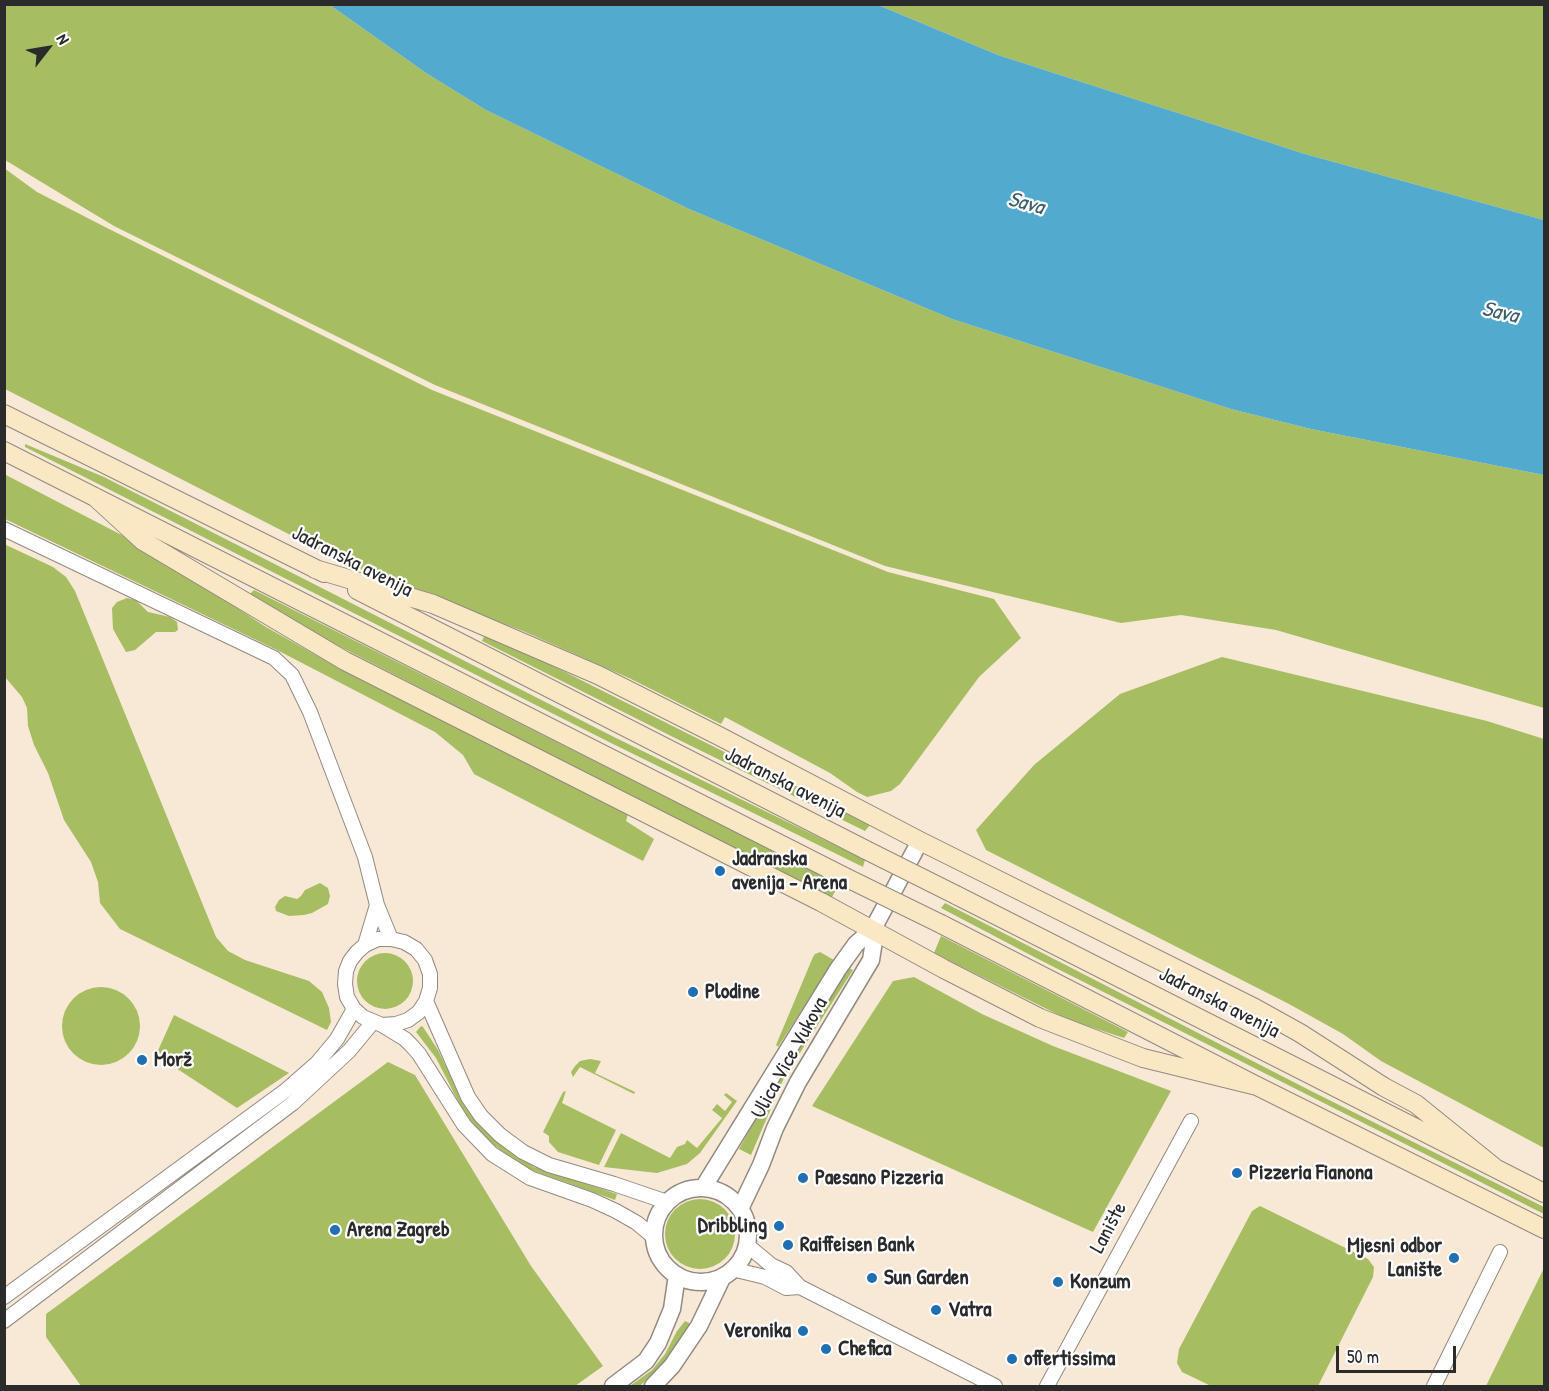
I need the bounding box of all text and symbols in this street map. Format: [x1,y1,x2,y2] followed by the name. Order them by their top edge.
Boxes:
[18,18,78,78] north arrow
[52,29,75,48] text: N
[1005,187,1047,221] water label: Sava
[1479,296,1521,330] water label: Sava
[287,521,417,603] street label: Jadranska avenija
[720,742,850,824] street label: Jadranska avenija
[732,846,847,896] place label: Jadranska avenija - Arena
[713,864,727,878] marker: Jadranska avenija - Arena
[1154,962,1284,1044] street label: Jadranska avenija
[705,979,760,1005] place label: Plodine
[686,985,700,999] marker: Plodine
[746,993,834,1123] street label: Ulica Vice Vukova
[154,1047,192,1073] place label: Morž
[135,1053,149,1067] marker: Morž
[1249,1160,1372,1186] place label: Pizzeria Fianona
[815,1165,943,1191] place label: Paesano Pizzeria
[1230,1166,1244,1180] marker: Pizzeria Fianona
[796,1171,810,1185] marker: Paesano Pizzeria
[1085,1198,1133,1258] street label: Lanište
[698,1213,767,1239] place label: Dribbling
[347,1217,450,1243] place label: Arena Zagreb
[772,1219,786,1233] marker: Dribbling
[328,1223,342,1237] marker: Arena Zagreb
[800,1232,914,1258] place label: Raiffeisen Bank
[1347,1233,1442,1283] place label: Mjesni odbor Lanište
[781,1238,795,1252] marker: Raiffeisen Bank
[1447,1251,1461,1265] marker: Mjesni odbor Lanište
[884,1265,969,1291] place label: Sun Garden
[1070,1269,1131,1295] place label: Konzum
[865,1271,879,1285] marker: Sun Garden
[1051,1275,1065,1289] marker: Konzum
[948,1297,992,1323] place label: Vatra
[929,1303,943,1317] marker: Vatra
[723,1318,791,1344] place label: Veronika
[796,1324,810,1338] marker: Veronika
[1339,1334,1459,1372] scale bar
[838,1336,891,1362] place label: Chefica
[819,1342,833,1356] marker: Chefica
[1347,1344,1379,1369] text: 50 m
[1024,1346,1115,1372] place label: offertissima
[1005,1352,1019,1366] marker: offertissima

